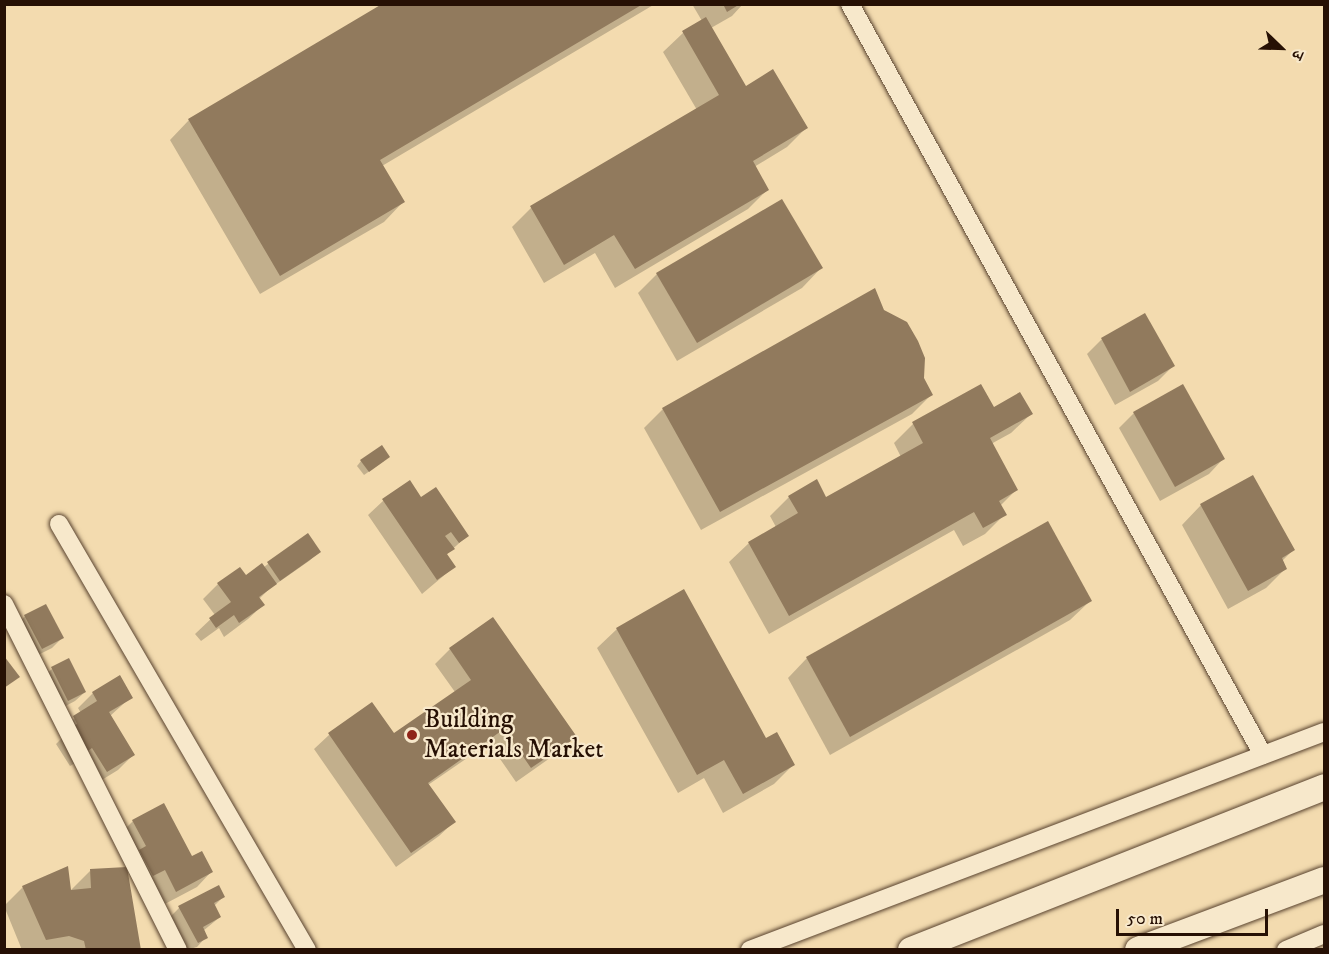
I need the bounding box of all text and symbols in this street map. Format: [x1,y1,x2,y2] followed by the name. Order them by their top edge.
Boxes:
[1251,18,1311,78] north arrow
[1287,47,1308,63] text: उ
[424,704,603,766] place label: Building Materials Market
[405,728,419,742] marker: Building Materials Market
[1119,897,1270,935] scale bar
[1127,908,1163,930] text: 50 m

